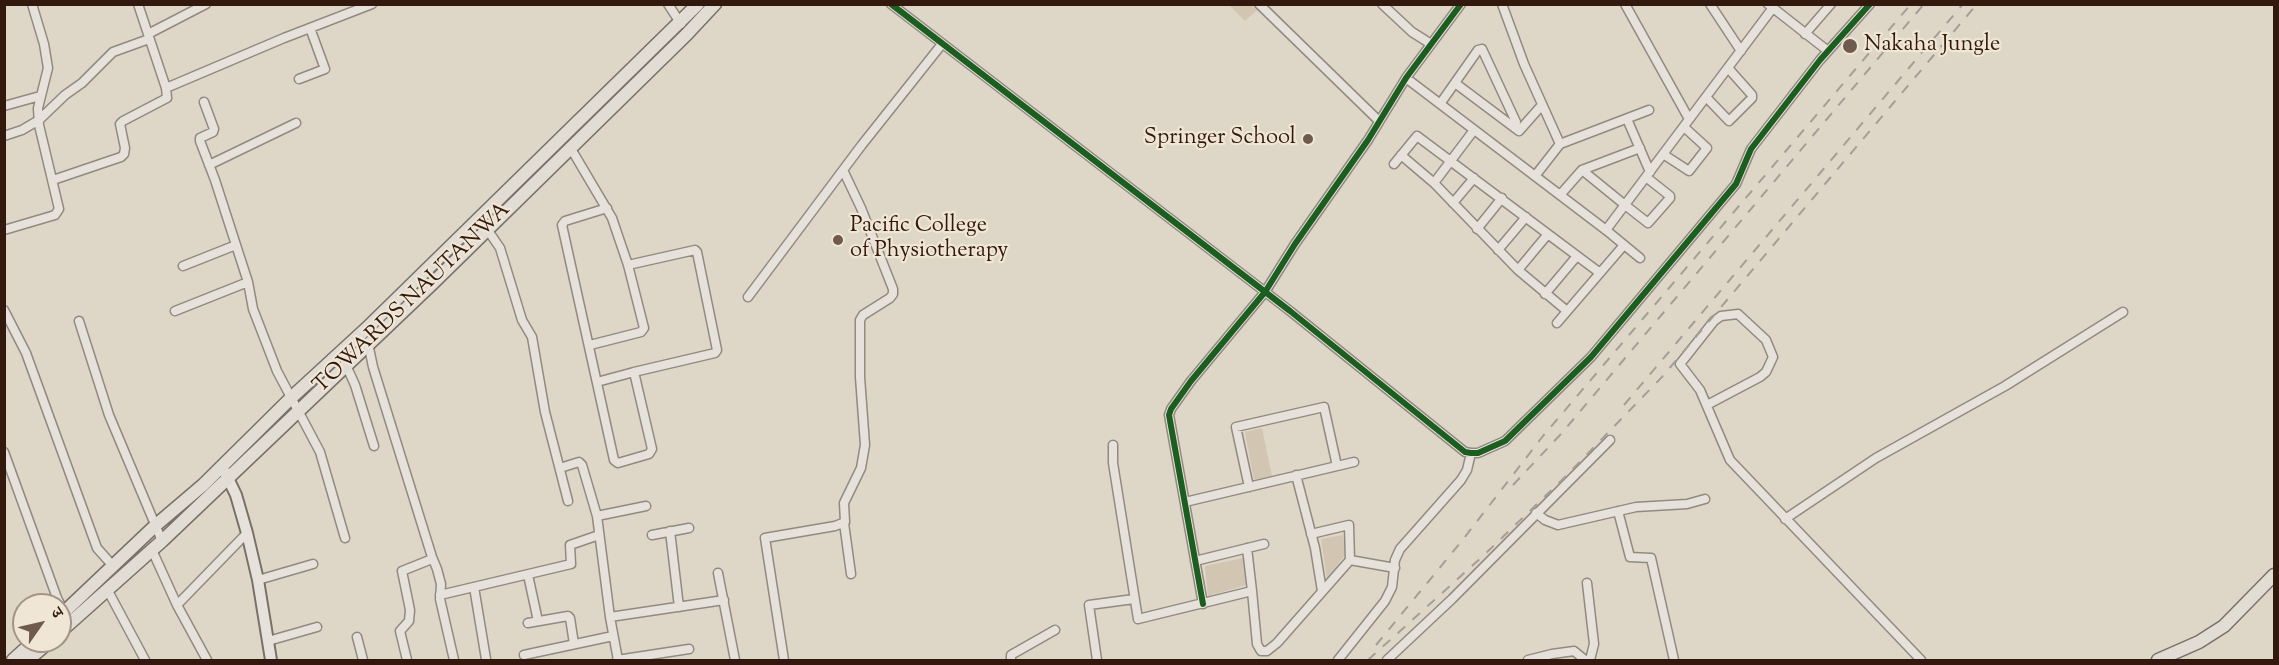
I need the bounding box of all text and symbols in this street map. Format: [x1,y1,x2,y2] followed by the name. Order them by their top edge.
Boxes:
[1864,33,2000,59] place label: Nakaha Jungle
[1841,37,1859,55] marker: Nakaha Jungle
[1144,126,1296,152] place label: Springer School
[1301,132,1315,146] marker: Springer School
[309,198,517,400] street label: TOWARDS NAUTANWA
[850,214,1008,266] place label: Pacific College of Physiotherapy
[831,233,845,247] marker: Pacific College of Physiotherapy
[12,593,72,653] north arrow
[44,604,67,624] text: उ

